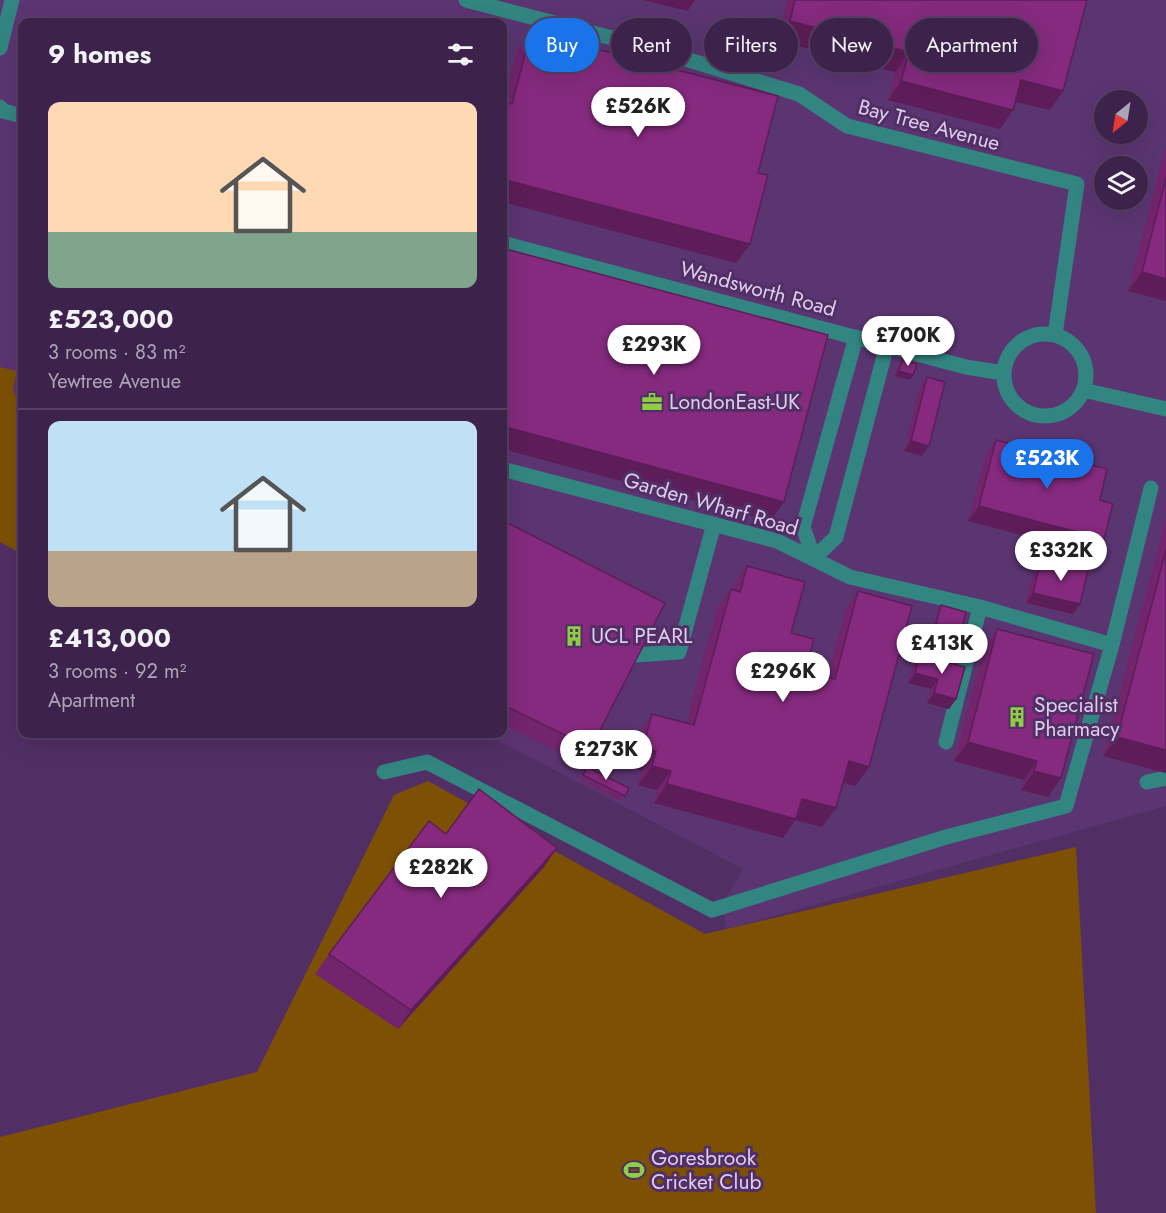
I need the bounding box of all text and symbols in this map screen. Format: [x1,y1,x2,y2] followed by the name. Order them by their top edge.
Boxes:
[525,18,599,72] chip: Buy
[611,18,692,72] chip: Rent
[704,18,798,72] chip: Filters
[810,18,893,72] chip: New
[905,18,1038,72] chip: Apartment
[48,35,151,73] text: 9 homes
[444,38,477,71] icon: filters
[596,87,680,138] pin: £526K
[1094,90,1148,144] north arrow
[1094,90,1148,210] map controls
[605,92,671,121] text: £526K
[855,92,1003,158] street label: Bay Tree Avenue
[209,141,317,249] icon: home
[1094,156,1148,210] button: layers
[677,254,839,324] street label: Wandsworth Road
[48,300,174,338] text: £523,000
[866,316,950,367] pin: £700K
[876,321,940,350] text: £700K
[612,325,696,376] pin: £293K
[621,330,687,359] text: £293K
[48,338,185,367] text: 3 rooms · 83 m²
[48,367,181,396] text: Yewtree Avenue
[669,387,800,417] place label: LondonEast-UK
[640,390,664,414] office icon: LondonEast-UK
[1005,439,1089,490] pin: £523K
[1015,444,1079,473] text: £523K
[209,460,317,568] icon: home
[620,465,802,543] street label: Garden Wharf Road
[1019,531,1103,582] pin: £332K
[1029,536,1093,565] text: £332K
[48,619,171,657] text: £413,000
[591,621,693,651] place label: UCL PEARL
[562,624,586,648] building icon: UCL PEARL
[900,624,984,675] pin: £413K
[911,629,973,658] text: £413K
[741,652,825,703] pin: £296K
[48,657,186,686] text: 3 rooms · 92 m²
[750,657,816,686] text: £296K
[48,686,135,715] text: Apartment
[1034,690,1120,744] place label: Specialist Pharmacy
[1005,705,1029,729] building icon: Specialist Pharmacy
[564,730,648,781] pin: £273K
[574,735,638,764] text: £273K
[399,848,483,899] pin: £282K
[409,853,473,882] text: £282K
[651,1143,761,1197] place label: Goresbrook Cricket Club
[622,1158,646,1182] sports icon: Goresbrook Cricket Club

